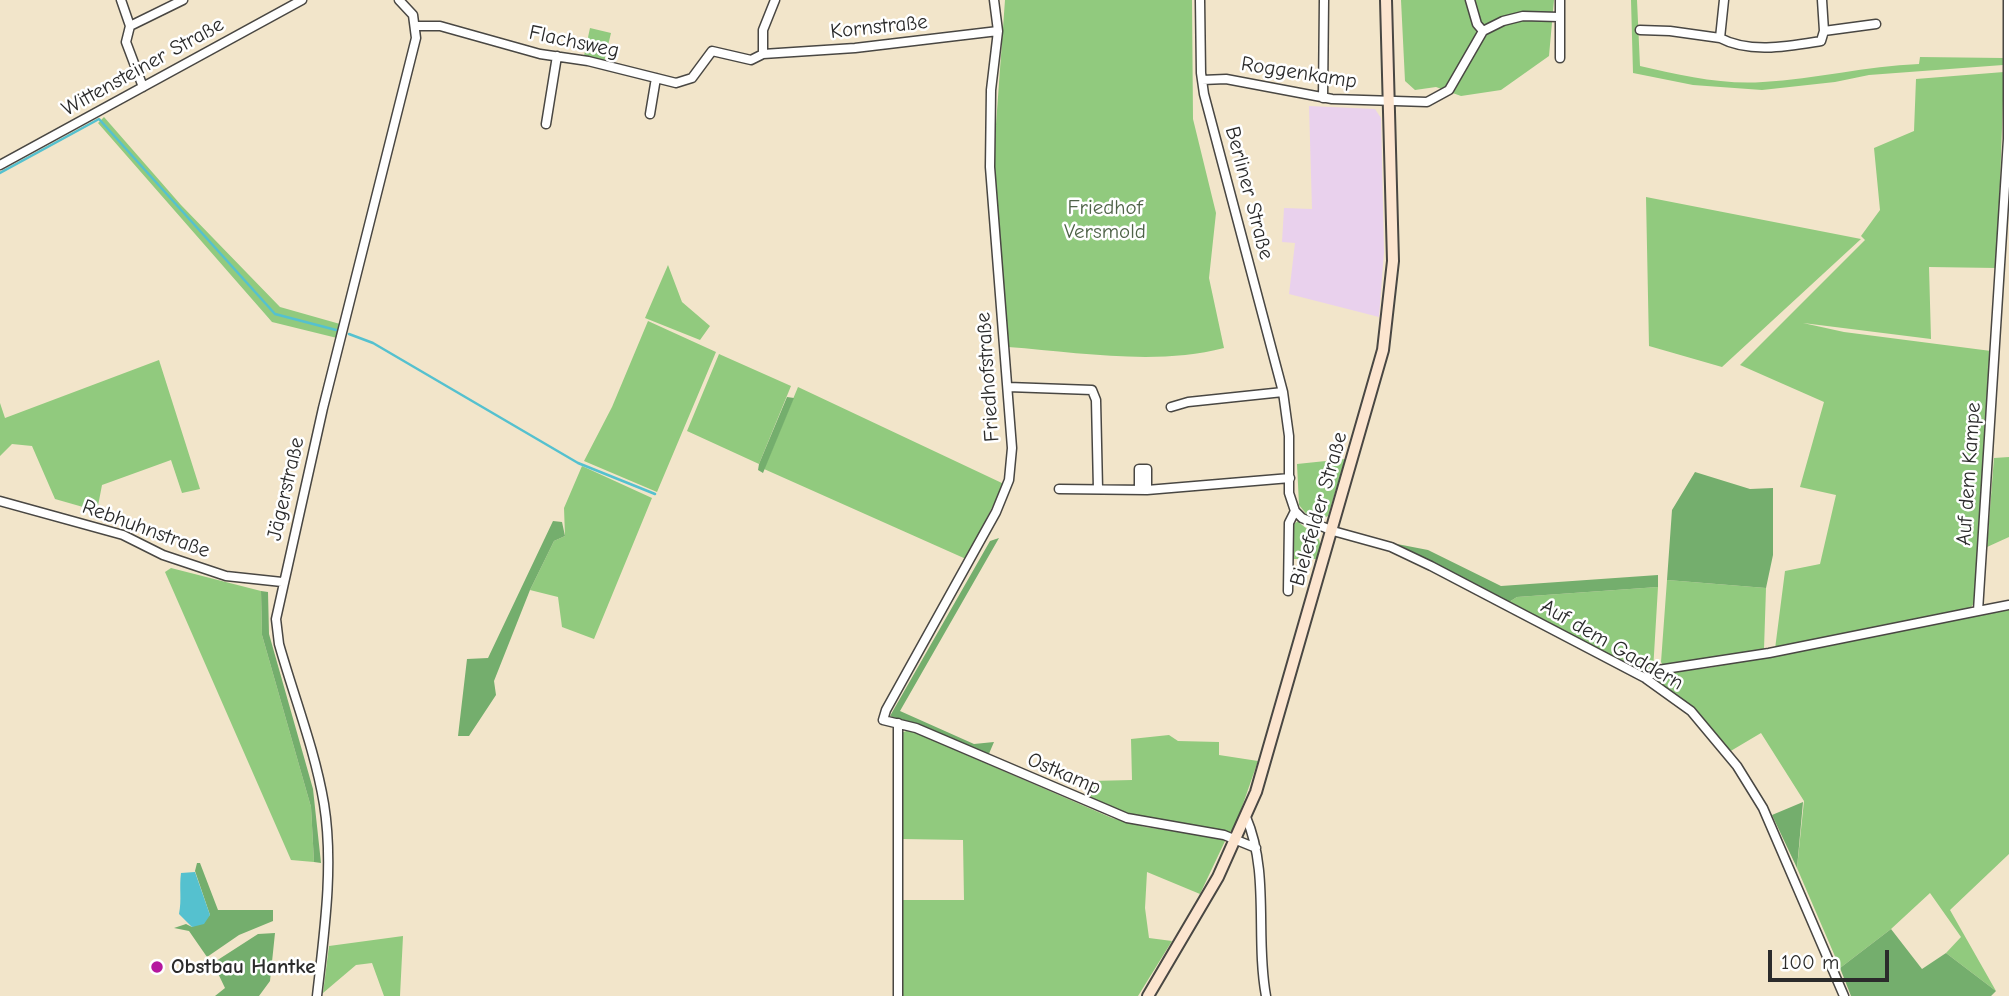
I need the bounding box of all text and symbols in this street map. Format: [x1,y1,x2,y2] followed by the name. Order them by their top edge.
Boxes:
[829,9,929,45] street label: Kornstraße
[58,12,228,122] street label: Wittensteiner Straße
[527,20,621,64] street label: Flachsweg
[1239,51,1359,95] street label: Roggenkamp
[1219,124,1279,262] street label: Berliner Straße
[1064,195,1146,245] park label: Friedhof Versmold
[971,311,1005,443] street label: Friedhofstraße
[1951,402,1987,546] street label: Auf dem Kampe
[1285,429,1353,589] street label: Bielefelder Straße
[262,435,310,543] street label: Jägerstraße
[79,494,213,564] street label: Rebhuhnstraße
[1536,594,1688,696] street label: Auf dem Gaddern
[1023,747,1105,801] street label: Ostkamp
[1771,936,1892,980] scale bar
[1781,950,1839,974] text: 100 m
[171,954,315,980] place label: Obstbau Hantke
[149,959,165,975] marker: Obstbau Hantke

